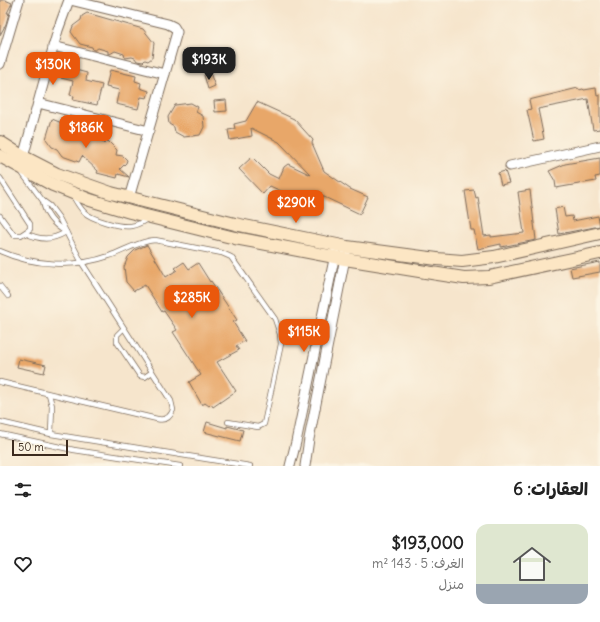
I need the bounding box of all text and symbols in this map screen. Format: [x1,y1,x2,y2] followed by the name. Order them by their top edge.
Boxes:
[181,47,237,81] pin: $193K
[191,51,227,68] text: $193K
[25,52,81,86] pin: $130K
[35,56,71,73] text: $130K
[58,115,114,149] pin: $186K
[68,119,104,136] text: $186K
[268,190,324,224] pin: $290K
[277,194,315,211] text: $290K
[164,285,220,319] pin: $285K
[173,289,211,306] text: $285K
[276,319,332,353] pin: $115K
[288,323,320,340] text: $115K
[12,438,68,457] scale bar
[18,440,44,454] text: 50 m
[513,478,588,500] text: العقارات: 6
[12,479,34,501] icon: filters
[392,532,464,554] text: $193,000
[508,540,556,588] icon: home
[12,553,34,575] icon: heart
[372,555,464,572] text: الغرف: 5 · 143 m²
[438,576,464,593] text: منزل

